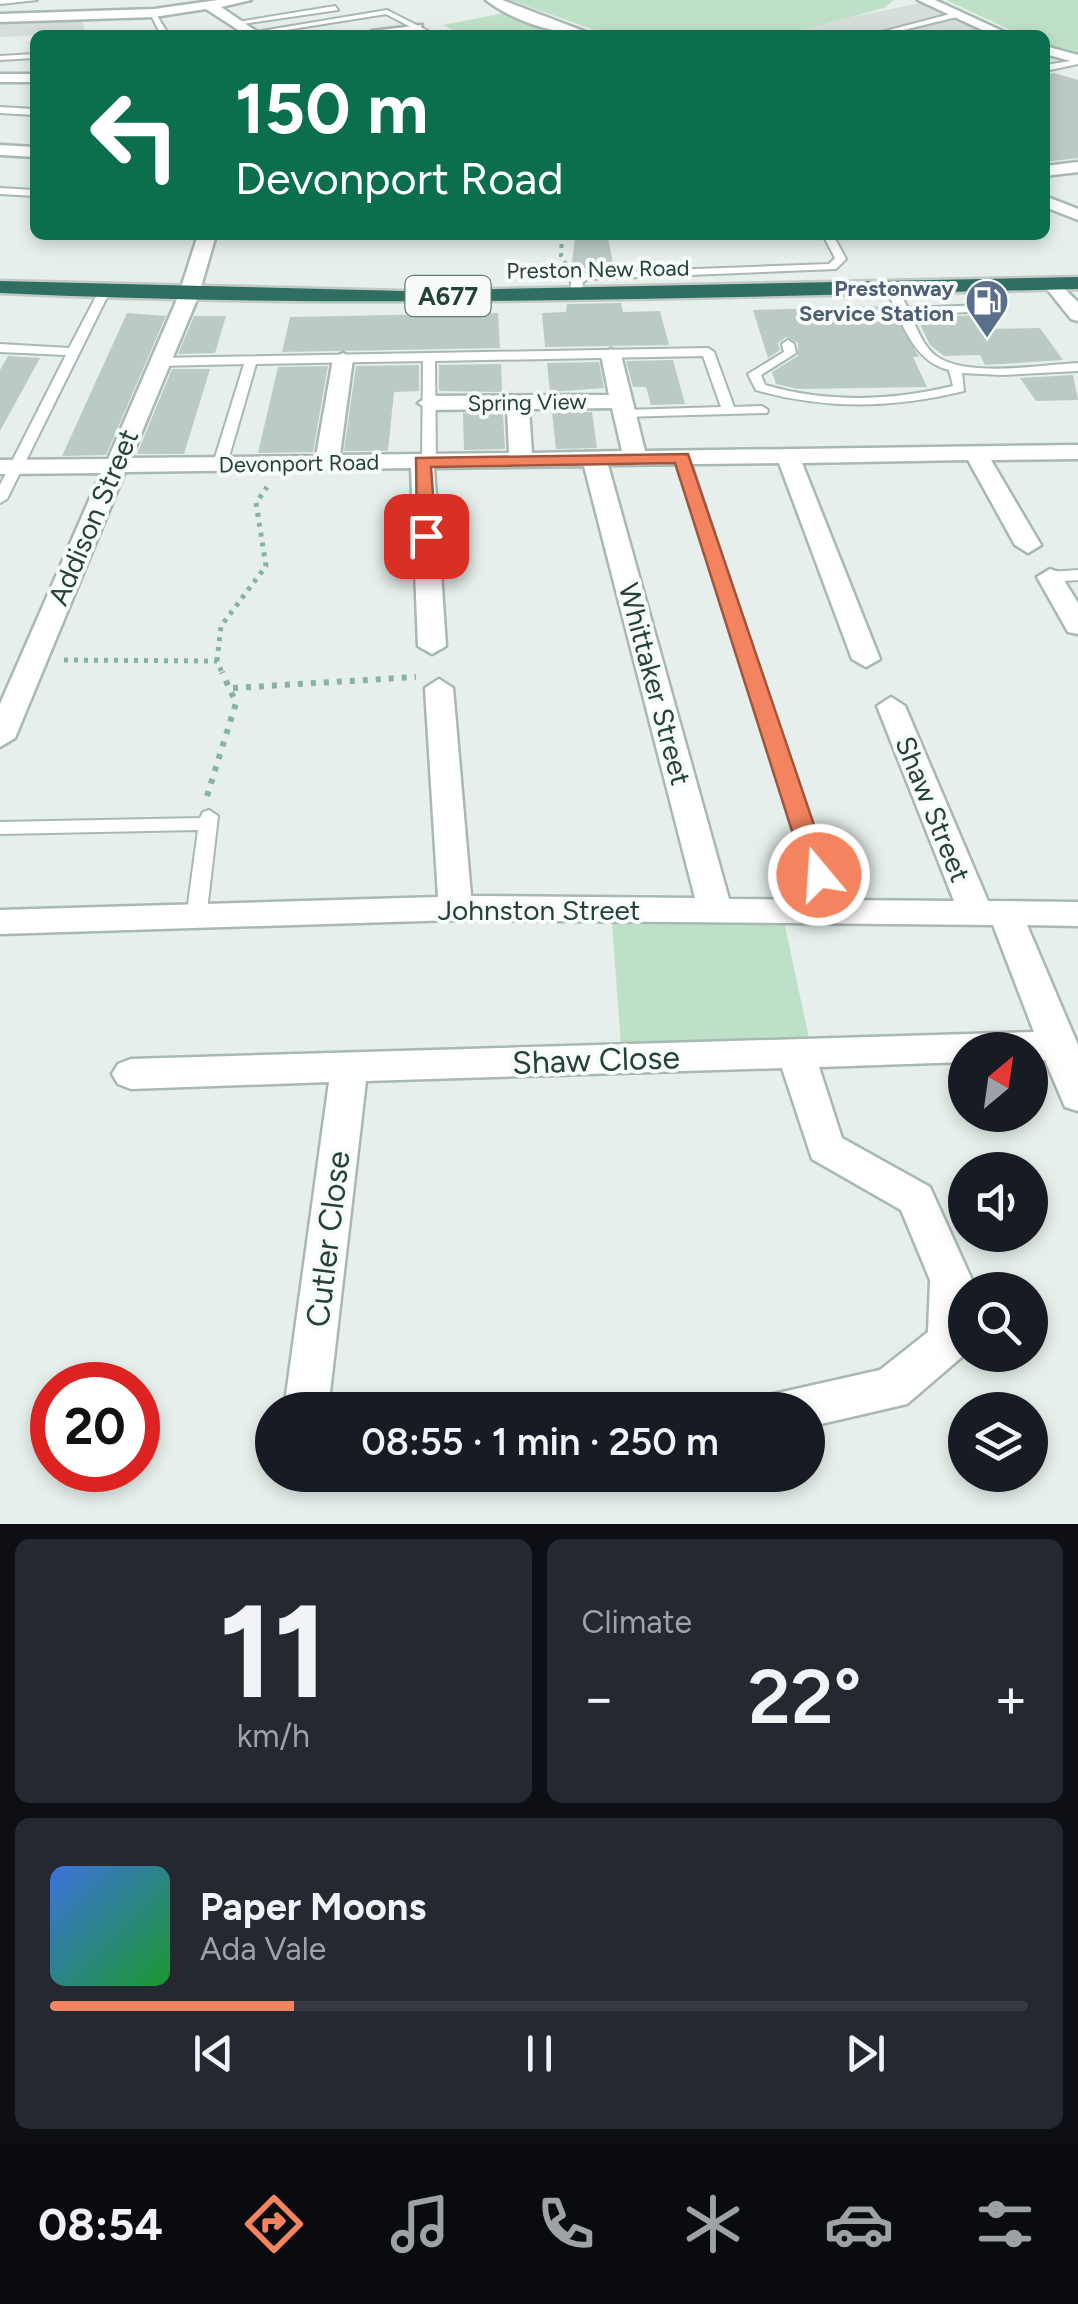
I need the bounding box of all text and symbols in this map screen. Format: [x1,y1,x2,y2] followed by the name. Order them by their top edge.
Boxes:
[235,66,428,151] text: 150 m
[70,70,200,200] icon: left
[235,151,564,205] text: Devonport Road
[506,254,690,285] street label: Preston New Road
[799,275,954,327] place label: Prestonway Service Station
[406,276,490,316] road number: A677
[964,278,1010,339] fuel station icon: Prestonway Service Station
[467,388,587,417] street label: Spring View
[41,424,145,610] street label: Addison Street
[218,449,380,478] street label: Devonport Road
[384,494,469,579] pin
[399,509,454,564] icon: arrive
[612,579,698,789] street label: Whittaker Street
[888,731,978,887] street label: Shaw Street
[767,823,871,927] position arrow
[438,893,640,927] street label: Johnston Street
[948,1032,1048,1132] north arrow
[948,1032,1048,1492] map controls
[512,1038,680,1082] street label: Shaw Close
[298,1149,358,1329] street label: Cutler Close
[948,1152,1048,1252] button: sound
[948,1272,1048,1372] button: search
[30,1362,160,1492] speed limit sign: 20
[948,1392,1048,1492] button: layers
[361,1419,719,1465] text: 08:55 · 1 min · 250 m
[218,1574,328,1730] text: 11
[582,1603,692,1641] text: Climate
[748,1652,862,1742] text: 22°
[582,1665,616,1731] text: −
[994,1665,1028,1731] text: +
[237,1717,310,1755] text: km/h
[200,1884,426,1930] text: Paper Moons
[200,1930,326,1968] text: Ada Vale
[186,2026,241,2081] icon: previous
[512,2026,567,2081] icon: pause
[838,2026,893,2081] icon: next
[239,2189,309,2259] icon: directions
[385,2189,455,2259] icon: music
[531,2189,601,2259] icon: phone
[678,2189,748,2259] icon: climate
[824,2189,894,2259] icon: car
[970,2189,1040,2259] icon: filters
[38,2197,163,2251] text: 08:54

